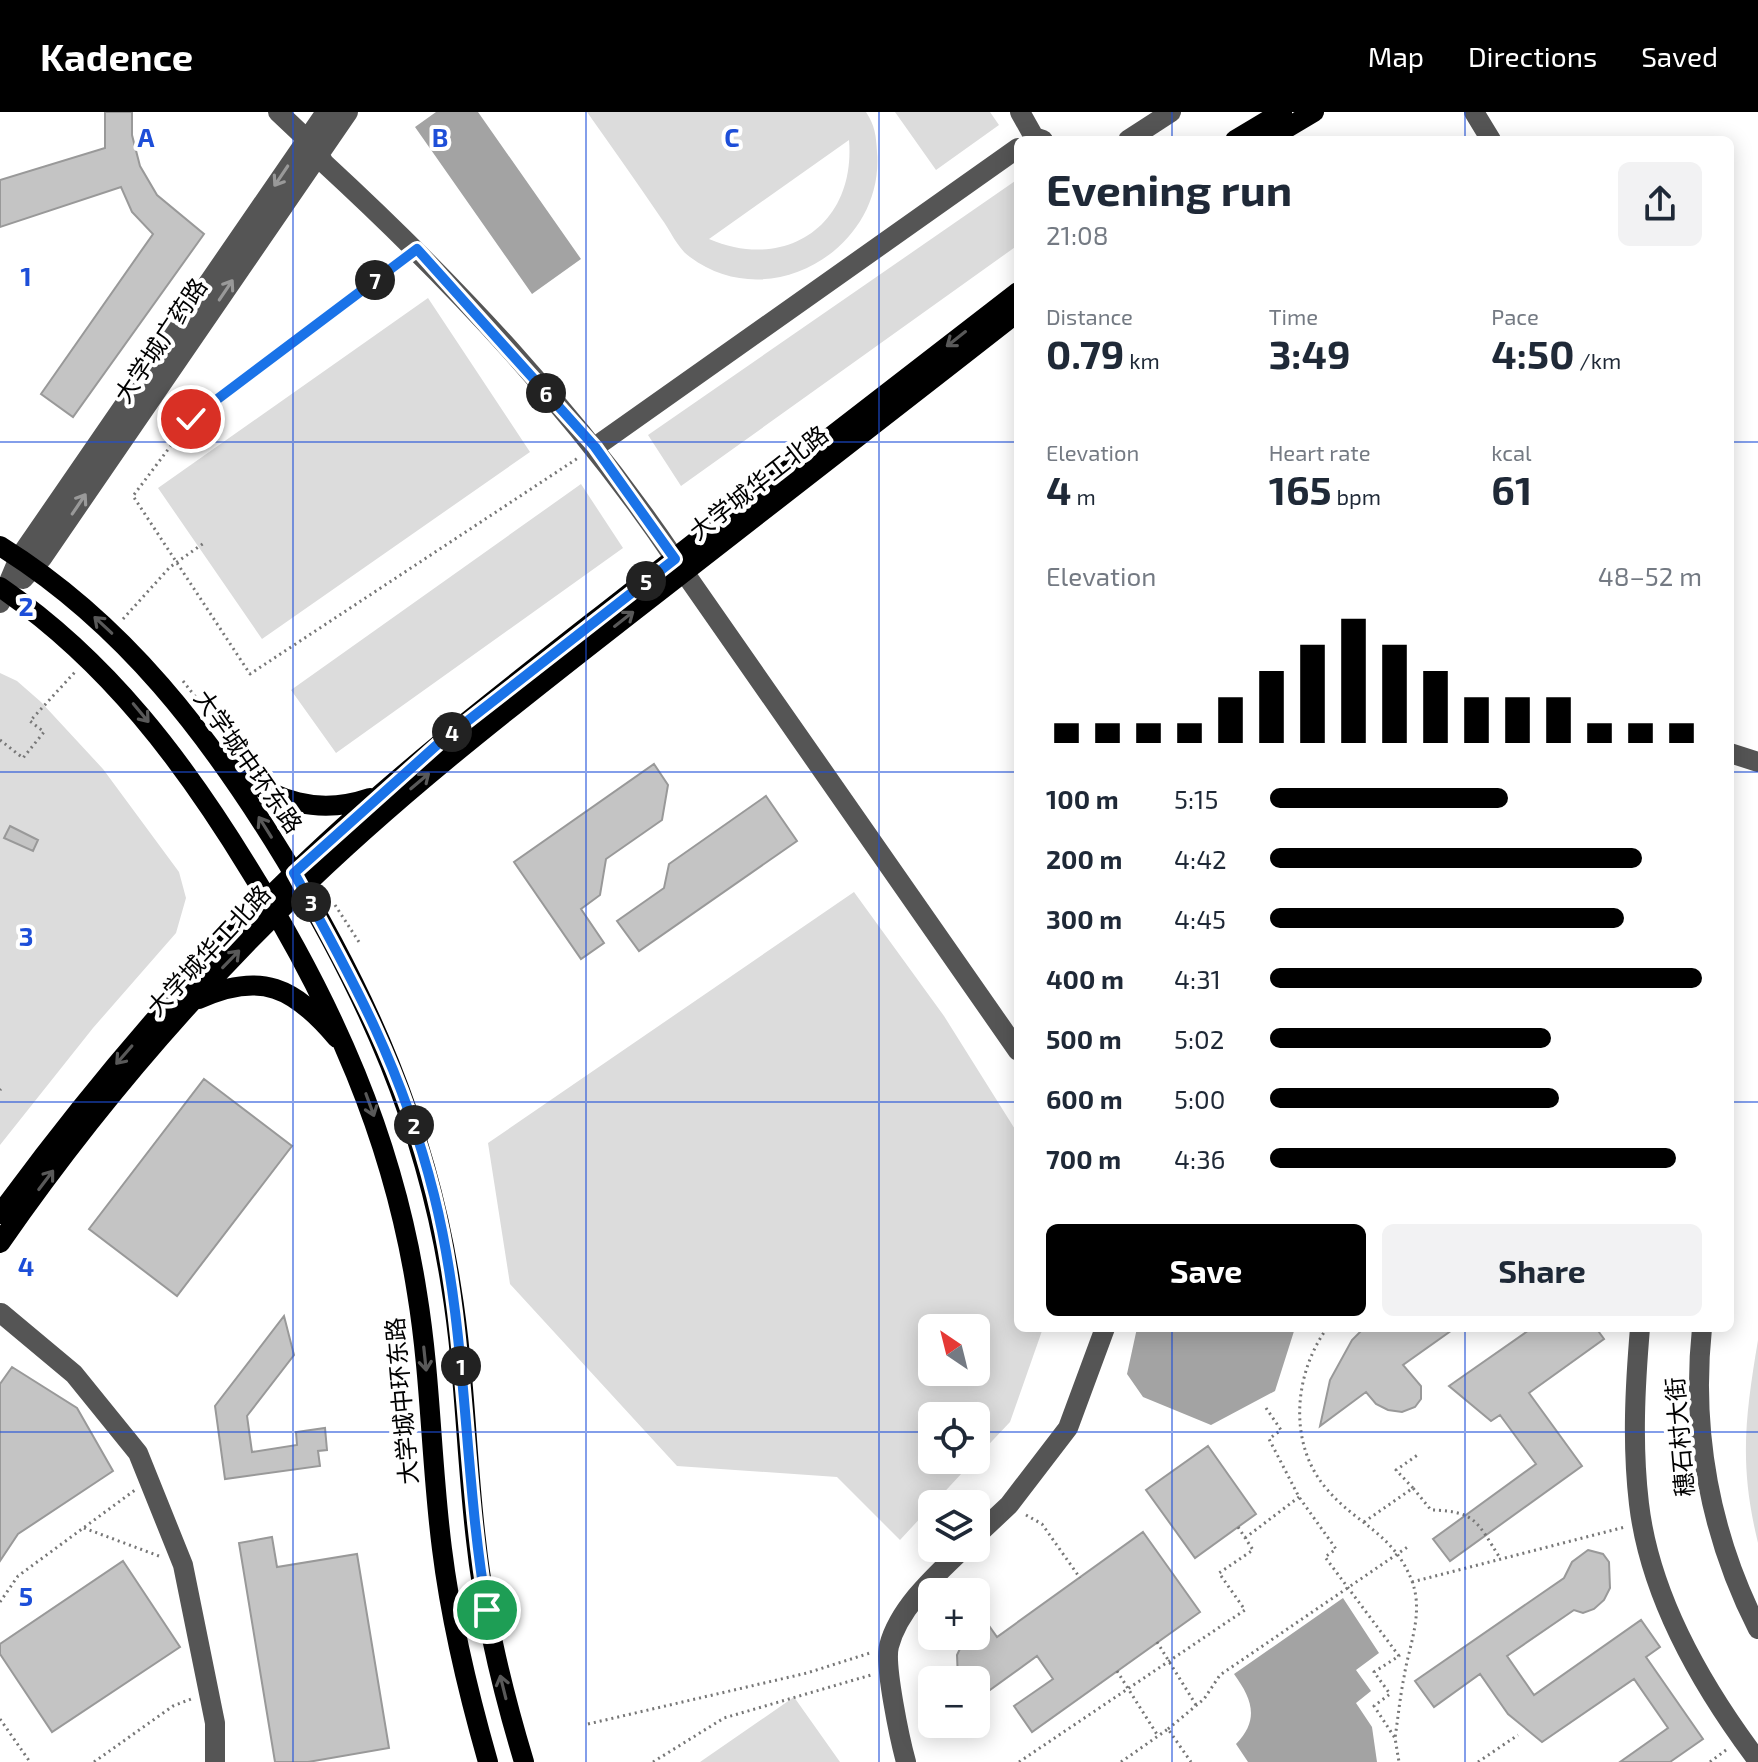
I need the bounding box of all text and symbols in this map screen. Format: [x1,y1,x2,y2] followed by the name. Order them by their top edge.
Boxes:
[40,33,193,79] text: Kadence
[1368,39,1424,73] text: Map
[1468,39,1597,73] text: Directions
[1641,39,1718,73] text: Saved
[138,121,155,152] text: A
[432,121,448,152] text: B
[724,121,740,152] text: C
[1046,162,1292,215] text: Evening run
[1618,162,1702,246] button: share
[273,165,290,187] one-way arrow
[1046,219,1109,250] text: 21:08
[20,260,32,291] text: 1
[355,260,395,300] pin: 7
[369,267,381,293] text: 7
[108,272,212,408] street label: 大学城广药路
[218,279,234,301] one-way arrow
[1046,303,1133,329] text: Distance
[1269,303,1318,329] text: Time
[1491,303,1539,329] text: Pace
[1046,329,1124,377] text: 0.79
[1269,329,1351,377] text: 3:49
[1491,329,1574,377] text: 4:50
[946,331,967,348] one-way arrow
[1124,347,1160,373] text: km
[1574,347,1621,373] text: /km
[526,373,566,413] pin: 6
[540,380,552,406] text: 6
[157,385,225,453] pin
[169,397,213,441] icon: check
[683,419,833,545] street label: 大学城华工北路
[1046,439,1139,465] text: Elevation
[1269,439,1370,465] text: Heart rate
[1491,439,1532,465] text: kcal
[1046,465,1071,513] text: 4
[1269,465,1332,513] text: 165
[1491,465,1532,513] text: 61
[1071,483,1096,509] text: m
[1332,483,1381,509] text: bpm
[71,493,87,515] one-way arrow
[1046,560,1156,591] text: Elevation
[1598,560,1702,591] text: 48–52 m
[626,561,666,601] pin: 5
[640,568,652,594] text: 5
[18,590,34,621] text: 2
[613,611,634,628] one-way arrow
[94,617,114,635] one-way arrow
[189,684,309,838] street label: 大学城中环东路
[132,703,150,723] one-way arrow
[432,712,472,752] pin: 4
[445,719,459,745] text: 4
[409,772,430,790] one-way arrow
[1046,783,1119,814] text: 100 m
[1174,783,1218,814] text: 5:15
[257,817,274,839] one-way arrow
[1046,843,1122,874] text: 200 m
[1174,843,1227,874] text: 4:42
[140,879,276,1021] street label: 大学城华工北路
[291,882,331,922] pin: 3
[305,889,317,915] text: 3
[1046,903,1122,934] text: 300 m
[1174,903,1226,934] text: 4:45
[19,920,33,951] text: 3
[222,950,240,970] one-way arrow
[1046,963,1124,994] text: 400 m
[1174,963,1221,994] text: 4:31
[1046,1023,1122,1054] text: 500 m
[1174,1023,1224,1054] text: 5:02
[115,1044,133,1065] one-way arrow
[1046,1083,1123,1114] text: 600 m
[1174,1083,1225,1114] text: 5:00
[364,1093,379,1118] one-way arrow
[394,1105,434,1145] pin: 2
[408,1112,420,1138] text: 2
[1046,1143,1121,1174] text: 700 m
[1174,1143,1225,1174] text: 4:36
[37,1169,54,1191] one-way arrow
[1046,1224,1366,1316] button: Save
[1382,1224,1702,1316] button: Share
[18,1250,34,1281] text: 4
[918,1314,990,1386] north arrow
[918,1314,990,1738] map controls
[379,1316,423,1486] street label: 大学城中环东路
[418,1345,433,1372] one-way arrow
[441,1346,481,1386] pin: 1
[456,1353,466,1379] text: 1
[1659,1376,1699,1498] street label: 穗石村大街
[918,1402,990,1474] button: locate
[918,1490,990,1562] button: layers
[453,1576,521,1644] pin
[918,1578,990,1650] button: +
[19,1580,33,1611] text: 5
[465,1588,509,1632] icon: arrive
[918,1666,990,1738] button: −
[495,1674,510,1700] one-way arrow

